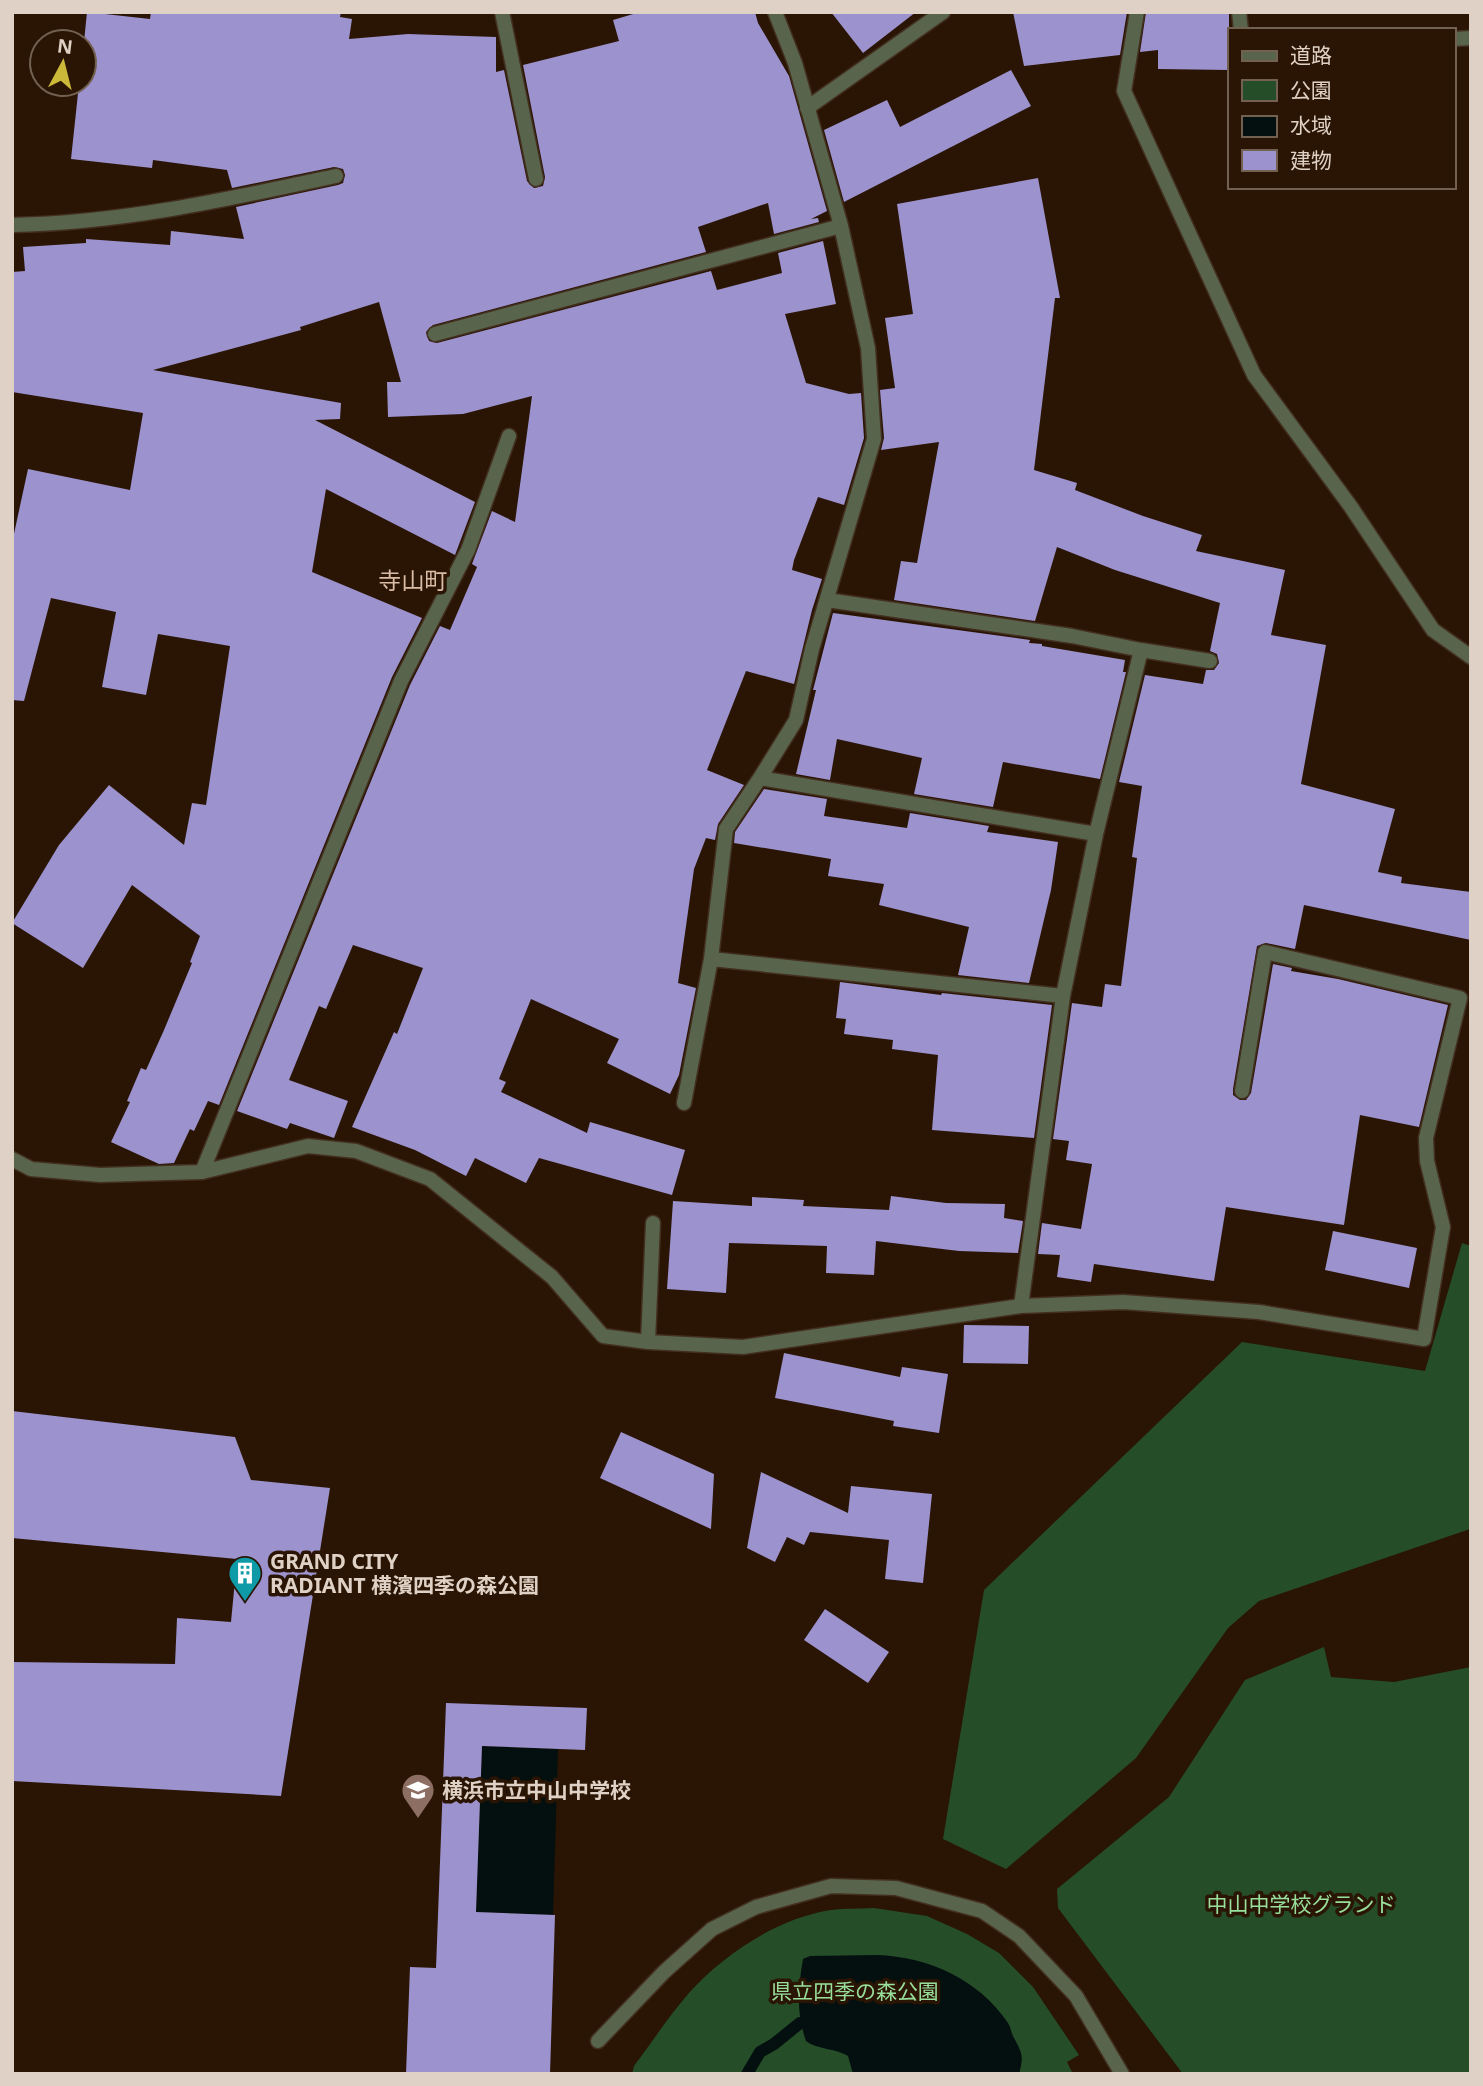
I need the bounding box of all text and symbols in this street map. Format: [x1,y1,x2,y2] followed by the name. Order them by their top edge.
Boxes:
[28,28,98,98] north arrow
[1228,28,1455,189] legend
[56,32,74,60] text: N
[1290,41,1332,69] text: 道路
[1290,76,1332,104] text: 公園
[1290,111,1332,139] text: 水域
[1290,146,1332,174] text: 建物
[379,564,448,596] district label: 寺山町
[270,1547,539,1599] place label: GRAND CITY RADIANT 横濱四季の森公園
[226,1554,264,1603] building icon: GRAND CITY RADIANT 横濱四季の森公園
[399,1771,437,1820] school or university icon: 横浜市立中山中学校
[442,1776,631,1804] place label: 横浜市立中山中学校
[1207,1890,1396,1918] park label: 中山中学校グランド
[771,1977,939,2005] park label: 県立四季の森公園

